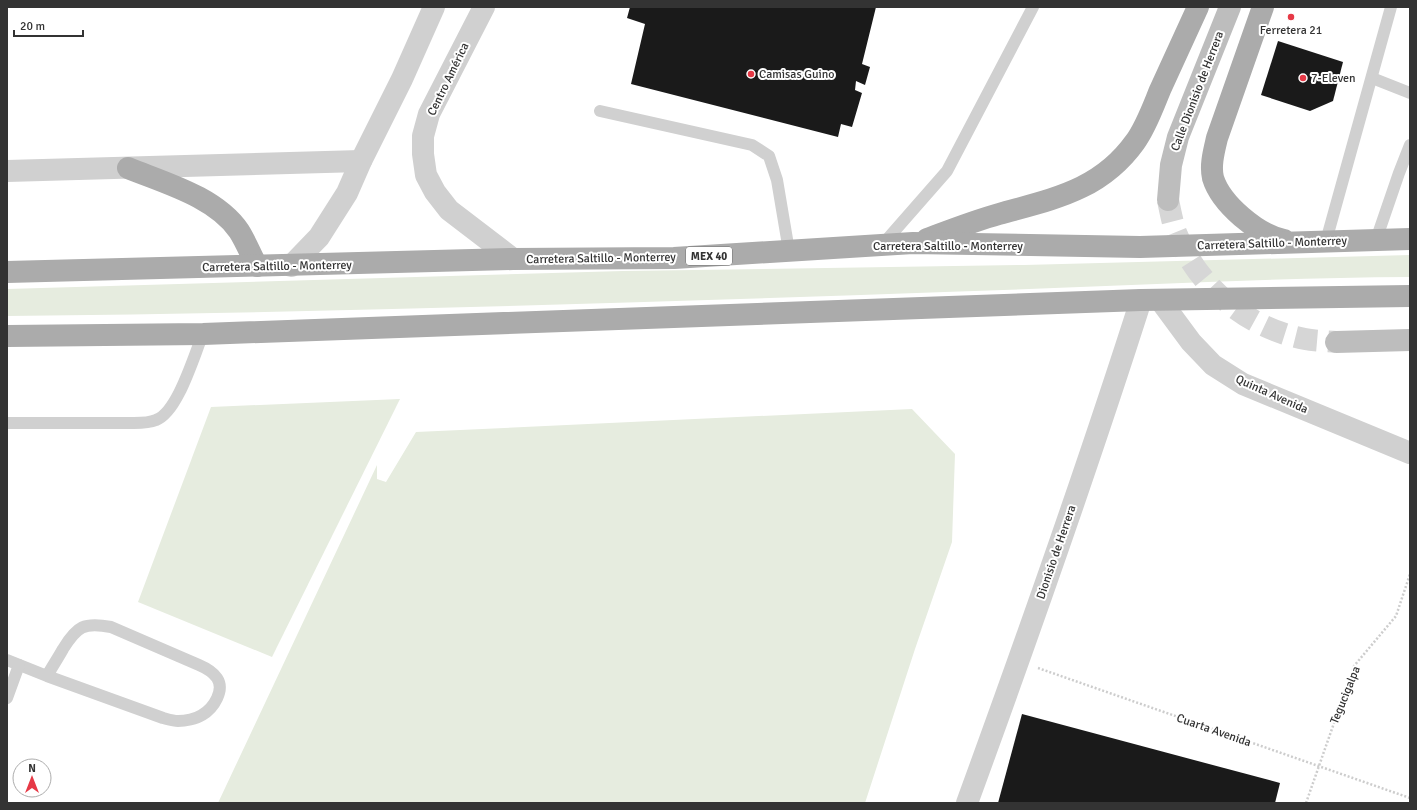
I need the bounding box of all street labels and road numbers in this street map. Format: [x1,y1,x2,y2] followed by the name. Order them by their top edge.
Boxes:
[1168,29,1227,153] street label: Calle Dionisio de Herrera
[424,40,473,118] street label: Centro América
[1197,233,1348,254] street label: Carretera Saltillo - Monterrey
[873,239,1023,254] street label: Carretera Saltillo - Monterrey
[686,247,732,265] road number: MEX 40
[526,250,676,267] street label: Carretera Saltillo - Monterrey
[202,258,352,275] street label: Carretera Saltillo - Monterrey
[1233,372,1310,417] street label: Quinta Avenida
[1033,503,1080,601] street label: Dionisio de Herrera
[1327,664,1364,726] street label: Tegucigalpa
[1174,711,1253,750] street label: Cuarta Avenida

